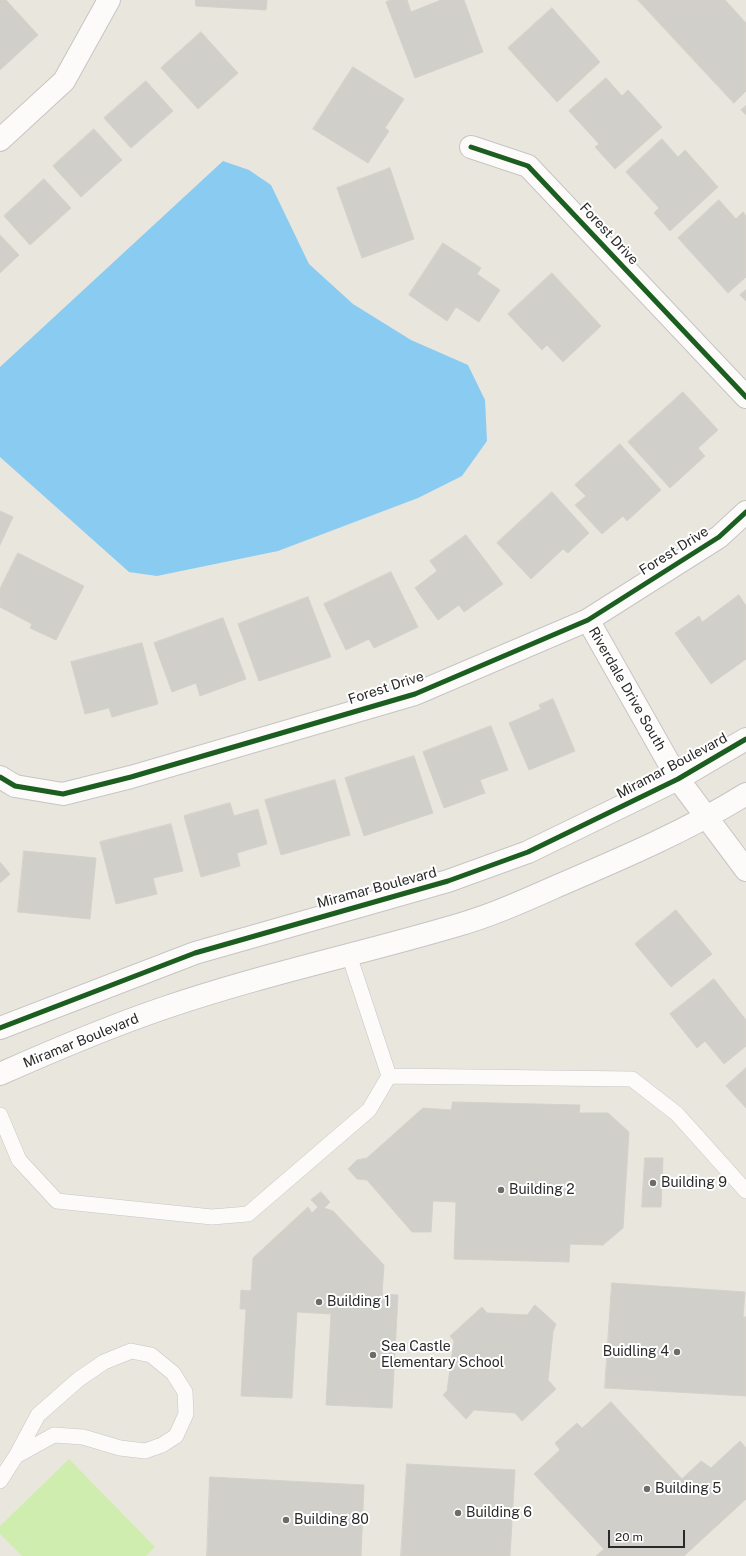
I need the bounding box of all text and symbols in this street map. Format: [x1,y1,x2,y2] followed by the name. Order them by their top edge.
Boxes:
[576,200,642,268] street label: Forest Drive
[636,523,712,579] street label: Forest Drive
[585,624,669,754] street label: Riverdale Drive South
[346,668,426,708] street label: Forest Drive
[614,730,730,802] street label: Miramar Boulevard
[315,864,439,912] street label: Miramar Boulevard
[21,1010,141,1072] street label: Miramar Boulevard
[661,1175,727,1191] place label: Building 9
[648,1178,658,1188] marker: Building 9
[509,1182,575,1198] place label: Building 2
[496,1185,506,1195] marker: Building 2
[327,1294,390,1310] place label: Building 1
[314,1297,324,1307] marker: Building 1
[381,1339,504,1372] place label: Sea Castle Elementary School
[603,1344,669,1360] place label: Buidling 4
[672,1347,682,1357] marker: Buidling 4
[368,1350,378,1360] marker: Sea Castle Elementary School
[655,1481,721,1497] place label: Building 5
[642,1484,652,1494] marker: Building 5
[466,1505,532,1521] place label: Building 6
[453,1508,463,1518] marker: Building 6
[294,1512,369,1528] place label: Building 80
[281,1515,291,1525] marker: Building 80
[610,1522,687,1548] scale bar
[615,1530,643,1544] text: 20 m

